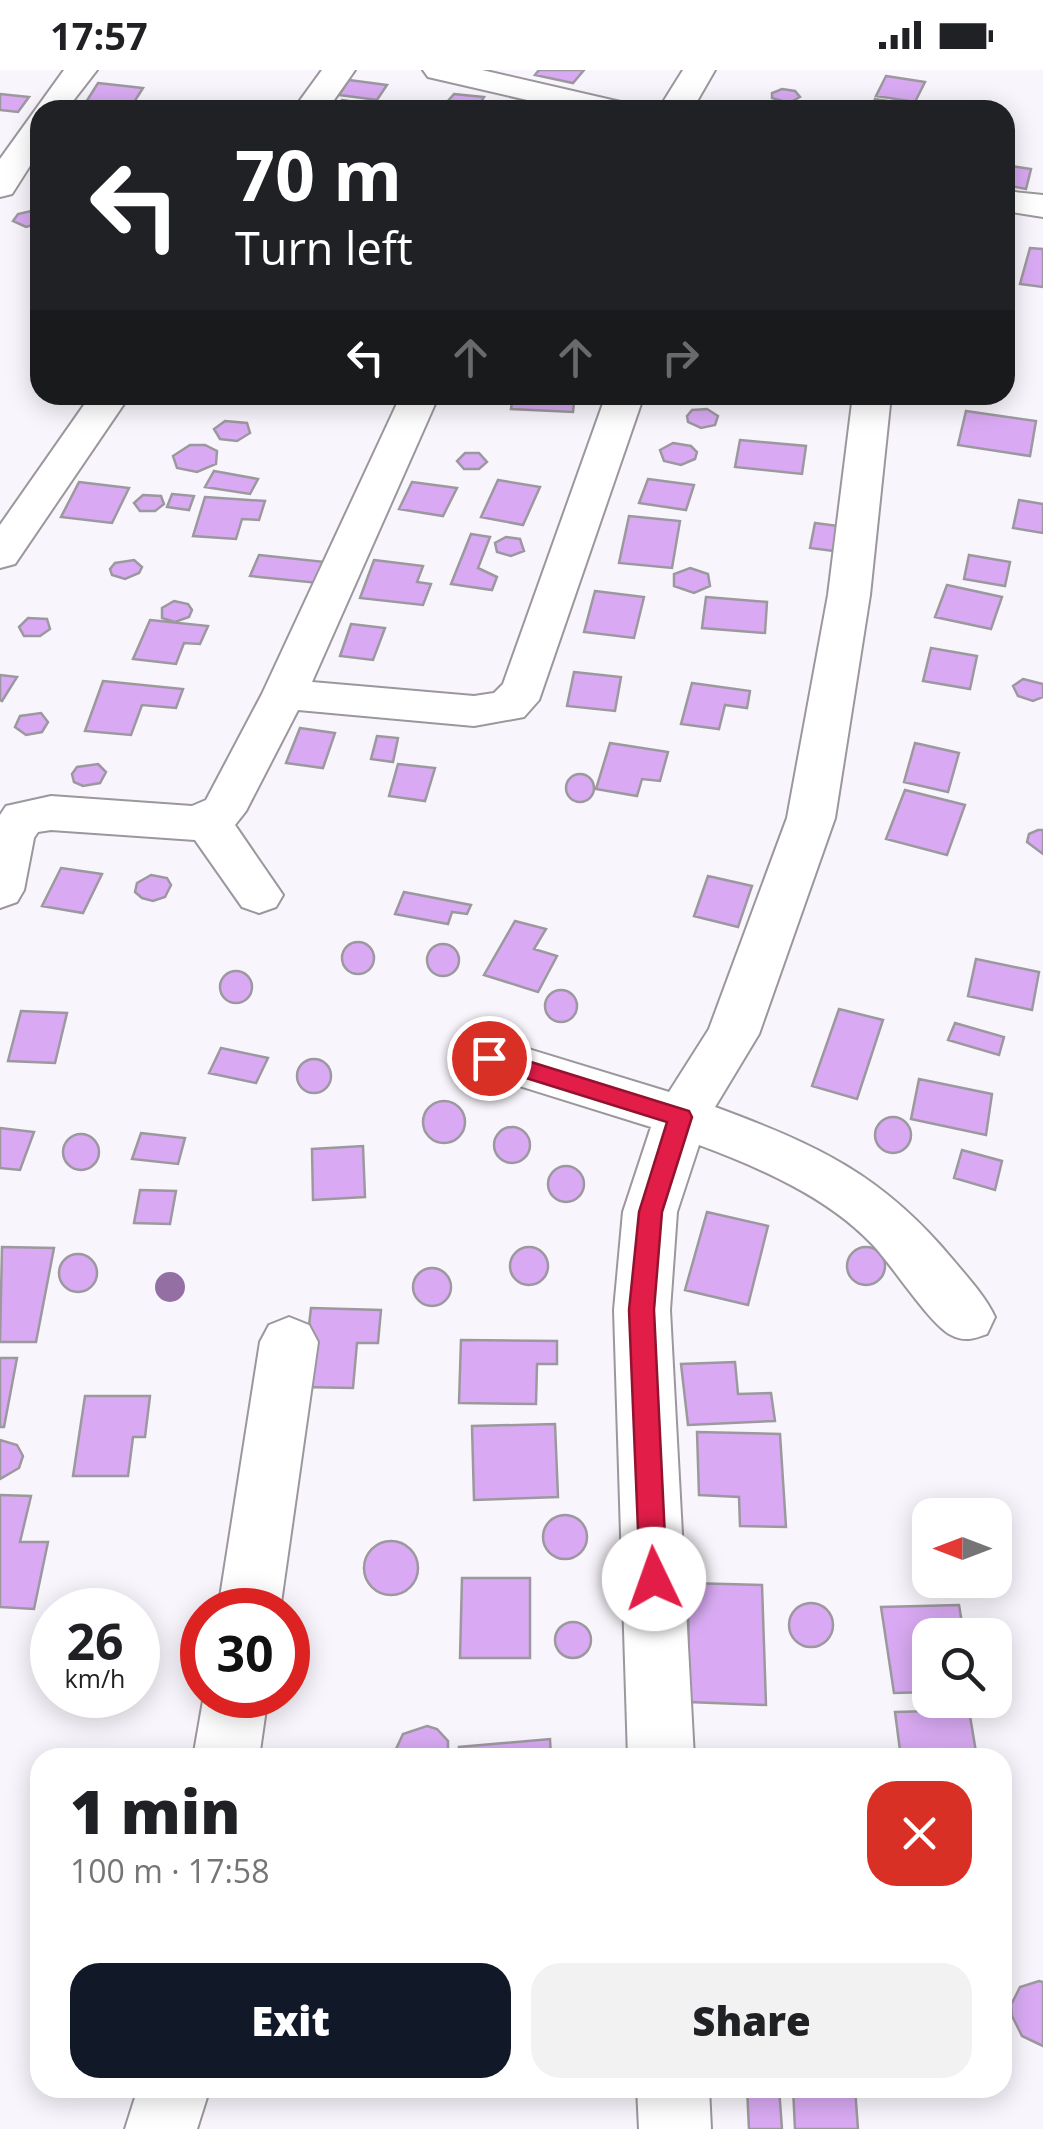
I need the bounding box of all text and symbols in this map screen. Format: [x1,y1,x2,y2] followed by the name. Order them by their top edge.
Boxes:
[50,9,148,61] text: 17:57
[235,126,402,222] text: 70 m
[70,140,200,270] icon: left
[235,217,413,278] text: Turn left
[338,330,393,385] icon: left
[443,330,498,385] icon: ahead
[548,330,603,385] icon: ahead
[653,330,708,385] icon: right
[447,1016,532,1101] pin
[462,1031,517,1086] icon: arrive
[912,1498,1012,1598] north arrow
[912,1498,1012,1718] map controls
[602,1527,706,1631] position arrow
[180,1588,310,1718] speed limit sign: 30
[66,1607,124,1675] text: 26
[912,1618,1012,1718] button: search
[65,1661,125,1695] text: km/h
[70,1770,240,1852] text: 1 min
[867,1781,972,1886] button: close
[70,1849,269,1892] text: 100 m · 17:58
[70,1963,511,2078] button: Exit
[531,1963,972,2078] button: Share

